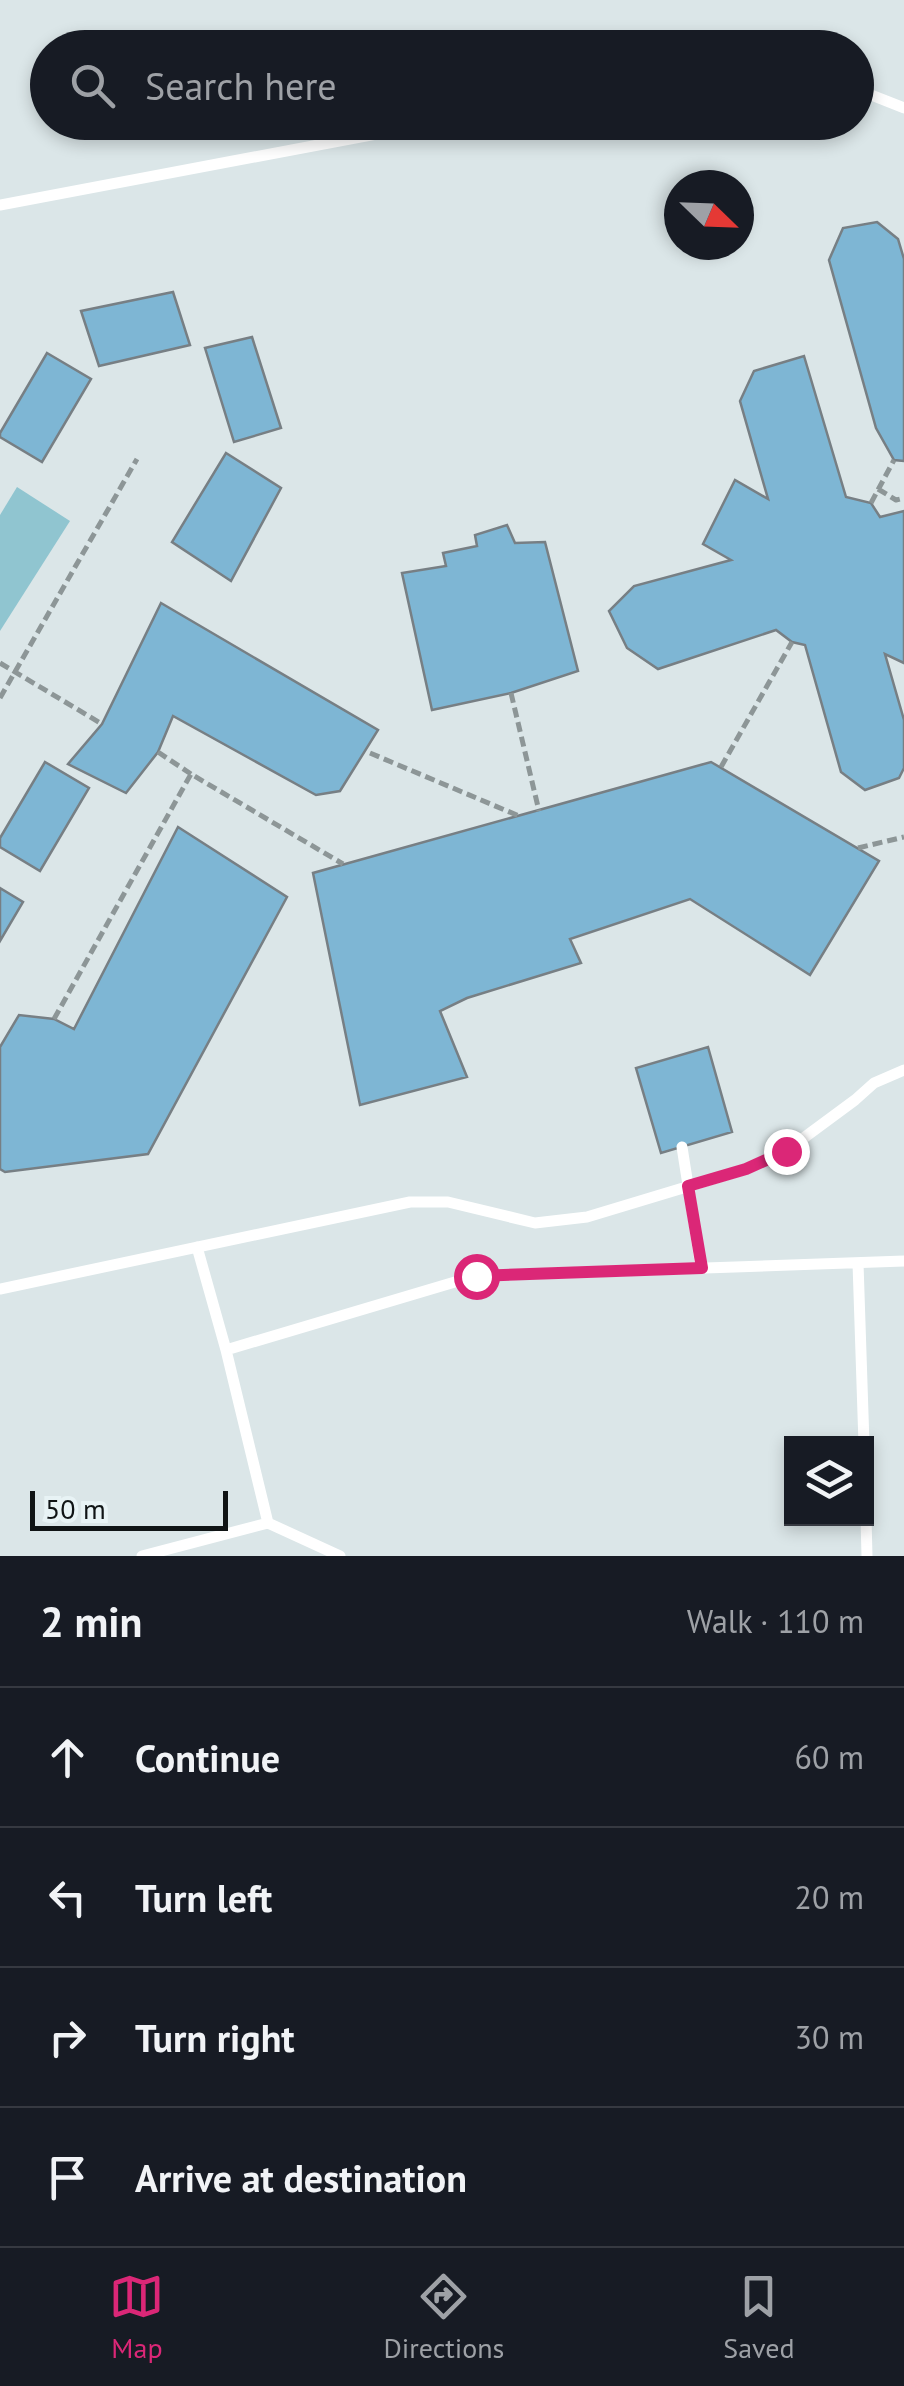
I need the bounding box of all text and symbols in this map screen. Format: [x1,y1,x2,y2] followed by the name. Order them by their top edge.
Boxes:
[30,30,874,140] search box
[65,58,120,113] icon: search
[145,61,337,110] text: Search here
[664,170,754,260] north arrow
[764,1129,810,1175] route end
[454,1254,500,1300] route start
[784,1436,874,1526] map controls
[784,1436,874,1526] button: layers
[30,1486,228,1530] scale bar
[45,1490,106,1527] text: 50 m
[40,1594,142,1649] text: 2 min
[687,1600,864,1642] text: Walk · 110 m
[40,1730,95,1785] icon: ahead
[135,1733,280,1782] text: Continue
[795,1736,864,1778] text: 60 m
[40,1870,95,1925] icon: left
[135,1873,272,1922] text: Turn left
[795,1876,864,1918] text: 20 m
[40,2010,95,2065] icon: right
[135,2013,295,2062] text: Turn right
[795,2016,864,2058] text: 30 m
[40,2150,95,2205] icon: arrive
[135,2153,467,2202] text: Arrive at destination
[109,2269,164,2366] tab: Map
[383,2269,504,2366] tab: Directions
[723,2269,795,2366] tab: Saved

